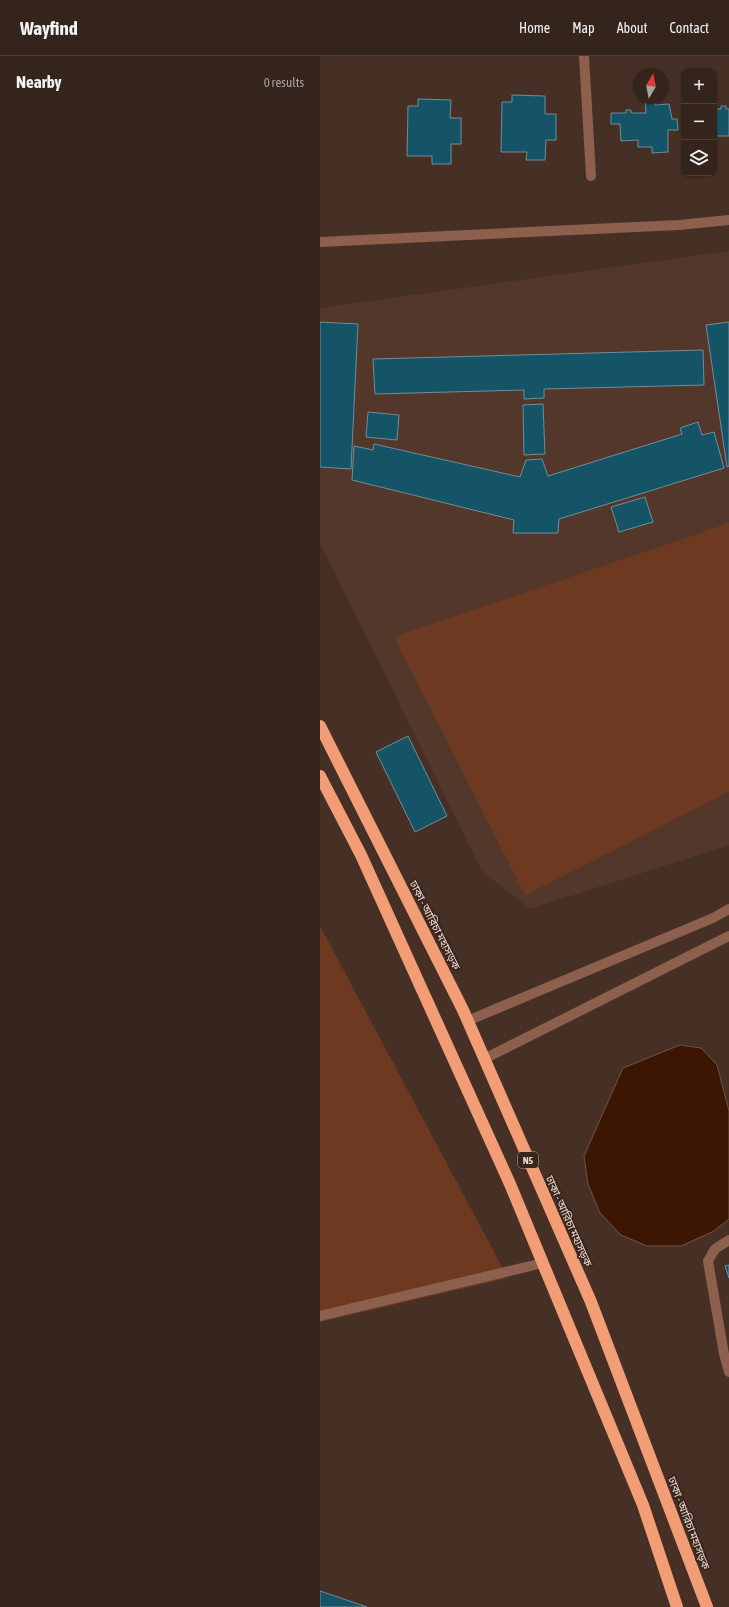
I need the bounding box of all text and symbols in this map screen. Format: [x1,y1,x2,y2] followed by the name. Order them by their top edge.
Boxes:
[20,17,78,39] text: Wayfind
[519,20,550,36] text: Home
[572,20,595,36] text: Map
[617,20,648,36] text: About
[670,20,709,36] text: Contact
[633,68,669,104] north arrow
[681,68,717,176] map controls
[681,68,717,104] button: +
[16,72,62,92] text: Nearby
[264,75,304,90] text: 0 results
[681,104,717,140] button: −
[681,140,717,176] button: layers
[407,878,463,972] street label: ঢাকা - আরিচা মহাসড়ক
[518,1152,538,1168] road number: N5
[543,1173,594,1268] street label: ঢাকা - আরিচা মহাসড়ক
[665,1474,712,1571] street label: ঢাকা - আরিচা মহাসড়ক

